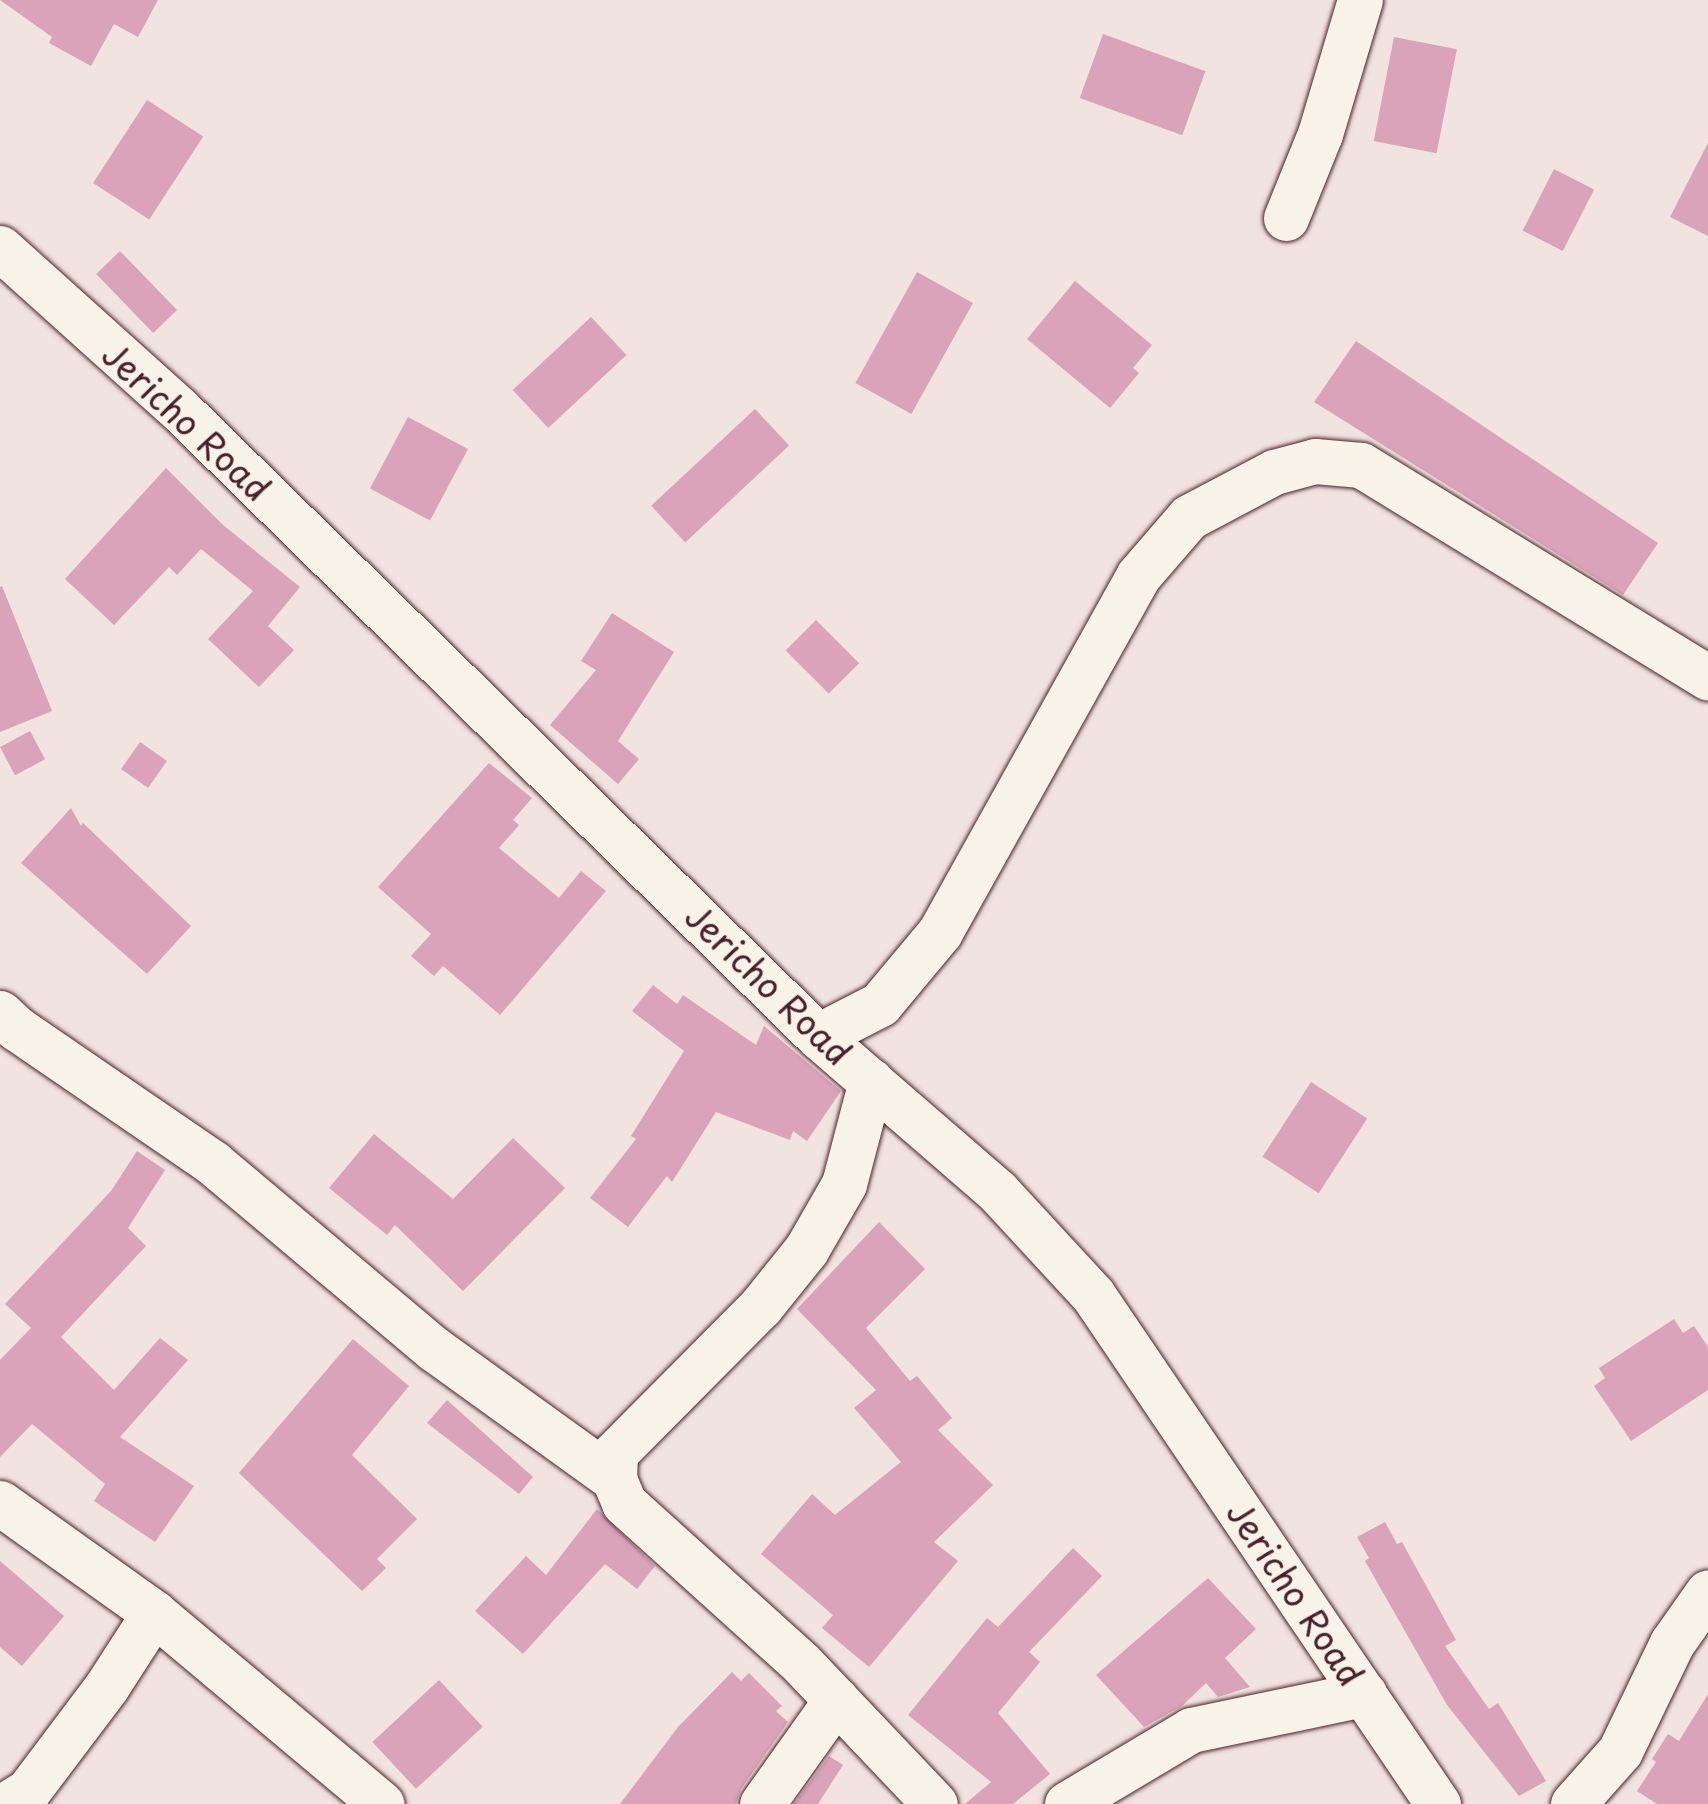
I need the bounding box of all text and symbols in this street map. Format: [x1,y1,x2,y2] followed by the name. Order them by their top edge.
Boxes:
[93,331,281,511] street label: Jericho Road
[676,893,862,1075] street label: Jericho Road
[1218,1491,1374,1695] street label: Jericho Road

